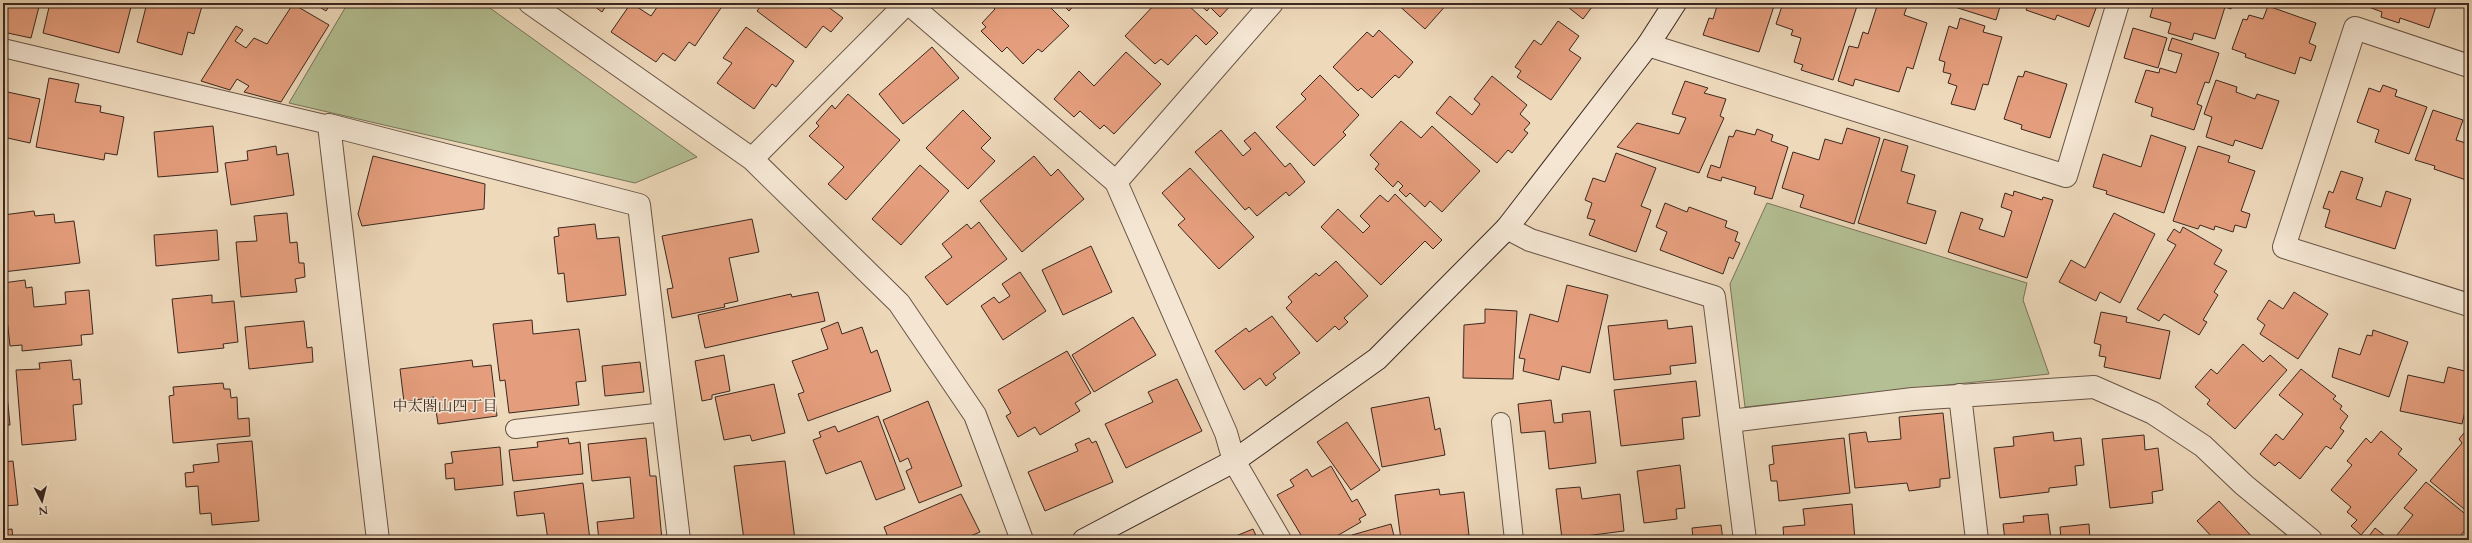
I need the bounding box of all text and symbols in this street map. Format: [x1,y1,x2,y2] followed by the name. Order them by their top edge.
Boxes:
[392,396,498,416] district label: 中太閤山四丁目
[22,481,62,521] north arrow
[37,502,49,519] text: N

